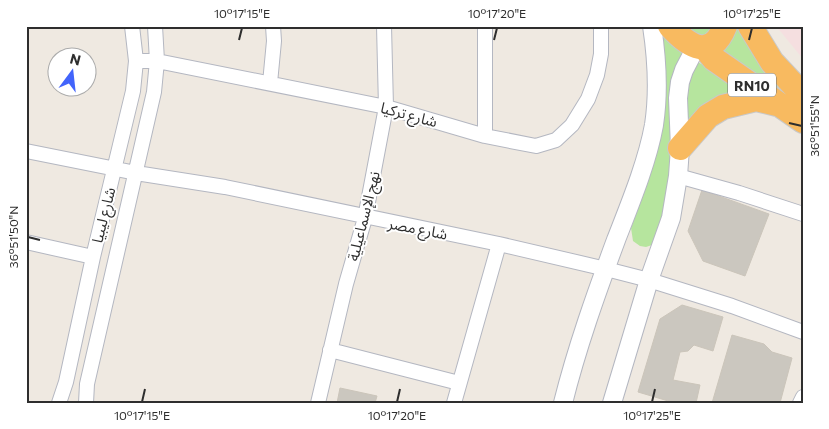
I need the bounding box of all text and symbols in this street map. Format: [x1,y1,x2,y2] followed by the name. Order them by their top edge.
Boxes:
[214,6,270,20] text: 10°17'15"E
[468,6,526,20] text: 10°17'20"E
[723,6,781,20] text: 10°17'25"E
[48,48,98,98] north arrow
[68,49,83,69] text: N
[728,74,776,96] road number: RN10
[807,95,821,157] text: 36°51'55"N
[378,98,440,134] street label: شارع تركيا
[343,169,387,264] street label: نهج الإسماعيلية
[87,185,123,246] street label: شارع ليبيا
[6,206,20,268] text: 36°51'50"N
[385,213,449,247] street label: شارع مصر
[114,408,170,422] text: 10°17'15"E
[368,408,426,422] text: 10°17'20"E
[623,408,681,422] text: 10°17'25"E

